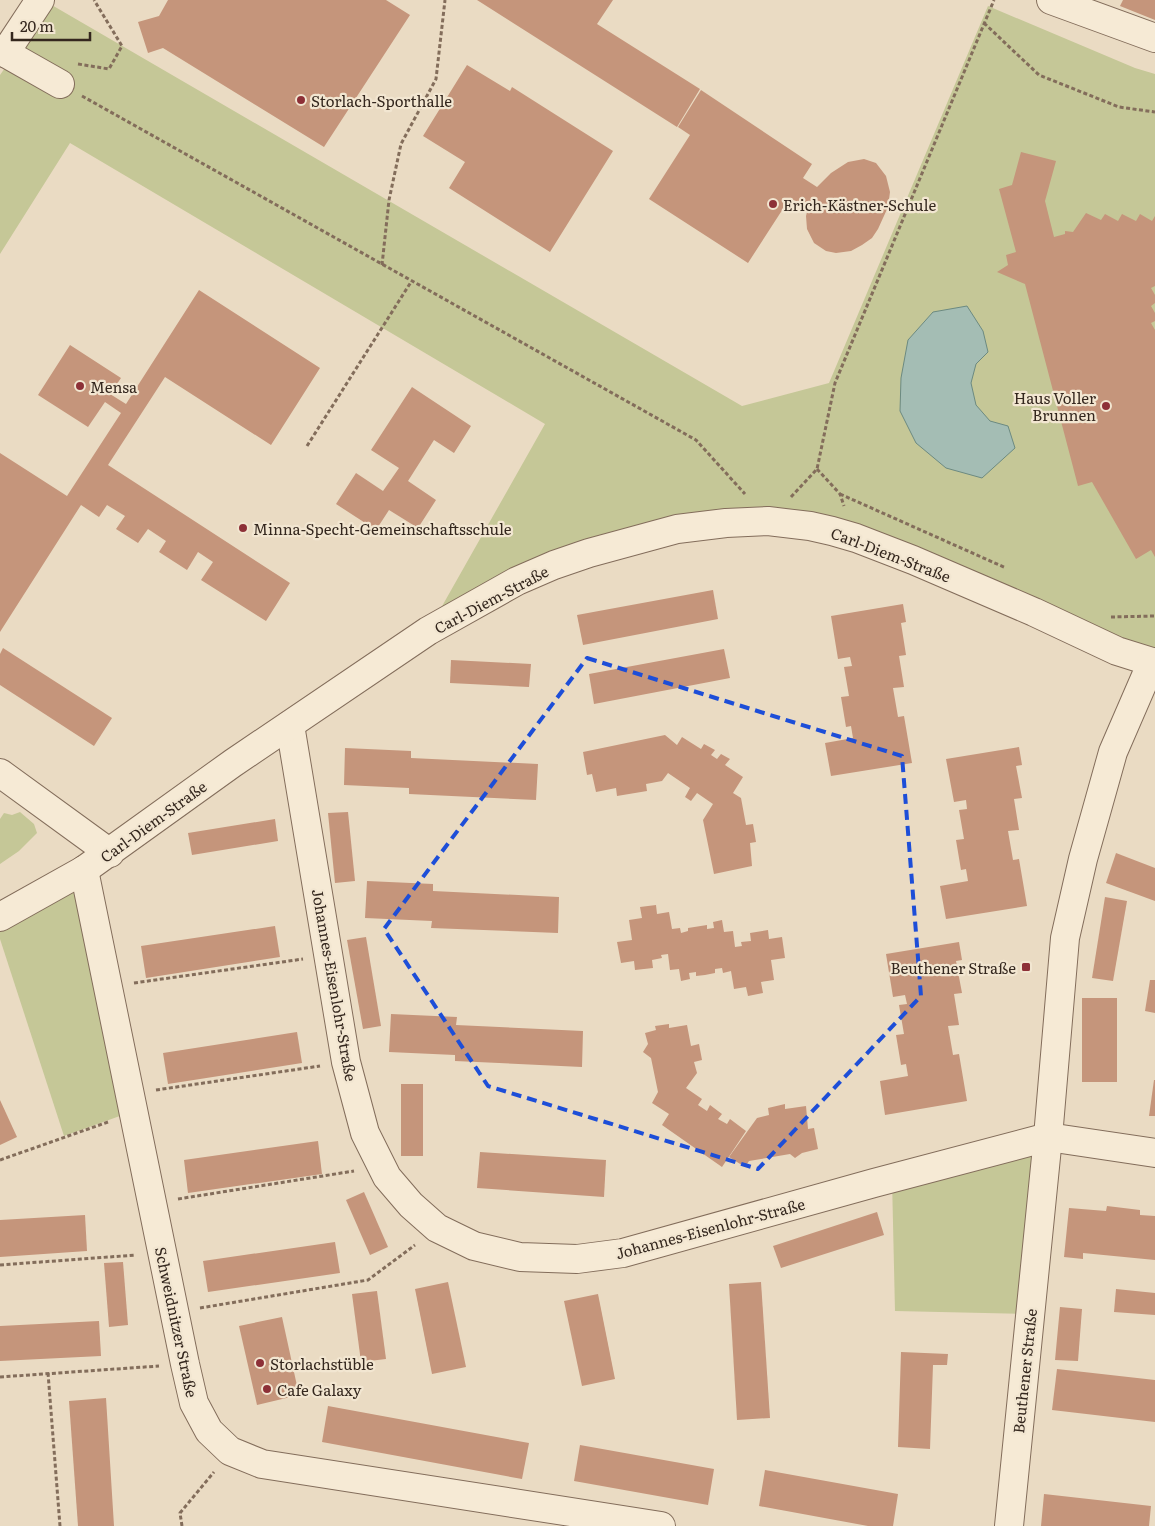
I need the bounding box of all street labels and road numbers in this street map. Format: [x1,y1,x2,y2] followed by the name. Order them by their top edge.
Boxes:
[828,521,954,587] street label: Carl-Diem-Straße
[430,559,552,639] street label: Carl-Diem-Straße
[95,774,211,868] street label: Carl-Diem-Straße
[307,887,363,1083] street label: Johannes-Eisenlohr-Straße
[613,1192,807,1264] street label: Johannes-Eisenlohr-Straße
[150,1245,204,1400] street label: Schweidnitzer Straße
[1006,1307,1042,1435] street label: Beuthener Straße

